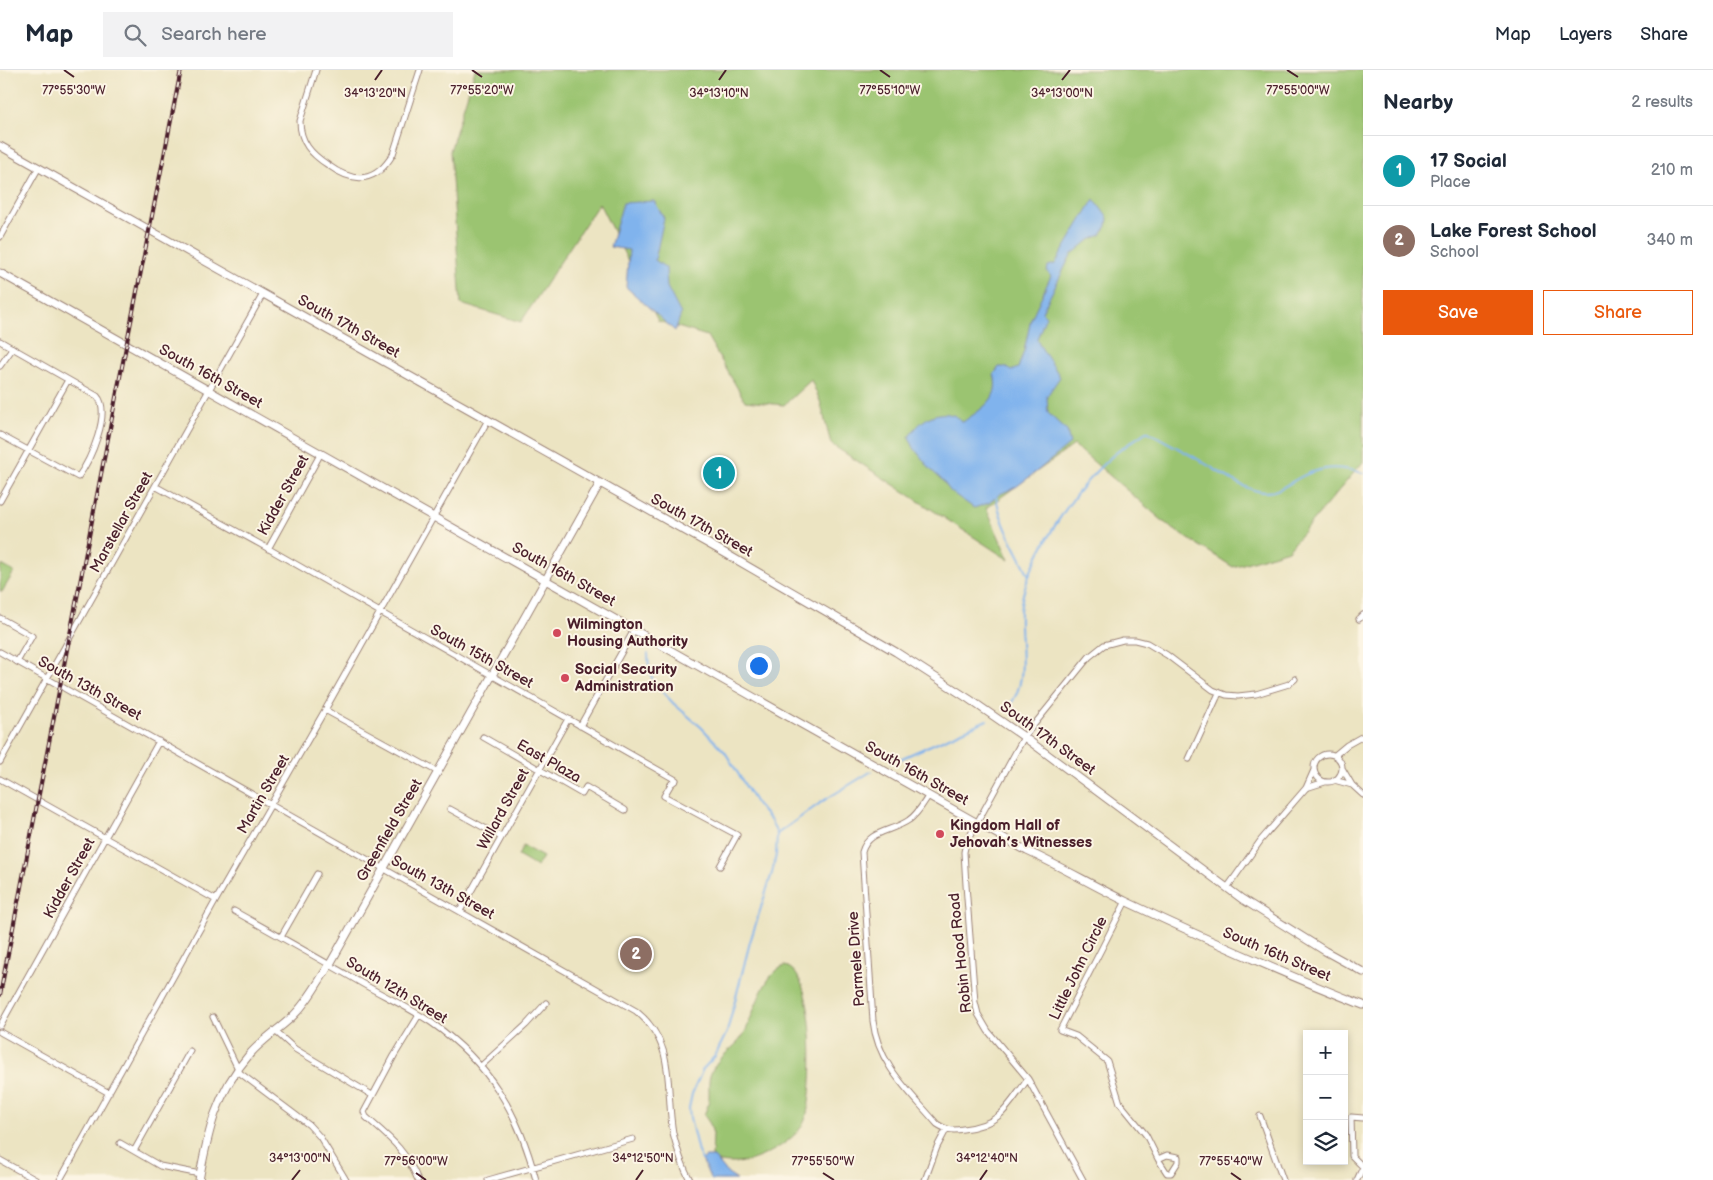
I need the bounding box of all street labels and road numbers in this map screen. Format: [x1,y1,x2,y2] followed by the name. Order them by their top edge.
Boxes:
[294,291,403,363] street label: South 17th Street
[156,340,266,413] street label: South 16th Street
[253,451,314,539] street label: Kidder Street
[86,468,157,576] street label: Marstellar Street
[647,490,756,562] street label: South 17th Street
[509,538,619,611] street label: South 16th Street
[427,620,537,693] street label: South 15th Street
[35,652,145,725] street label: South 13th Street
[996,697,1100,780] street label: South 17th Street
[513,735,584,787] street label: East Plaza
[862,737,972,810] street label: South 16th Street
[233,751,294,837] street label: Martin Street
[473,765,534,853] street label: Willard Street
[352,775,427,885] street label: Greenfield Street
[39,834,100,922] street label: Kidder Street
[388,851,498,924] street label: South 13th Street
[945,892,976,1014] street label: Robin Hood Road
[844,911,869,1007] street label: Parmele Drive
[1045,913,1112,1023] street label: Little John Circle
[1220,923,1334,986] street label: South 16th Street
[342,953,451,1028] street label: South 12th Street

